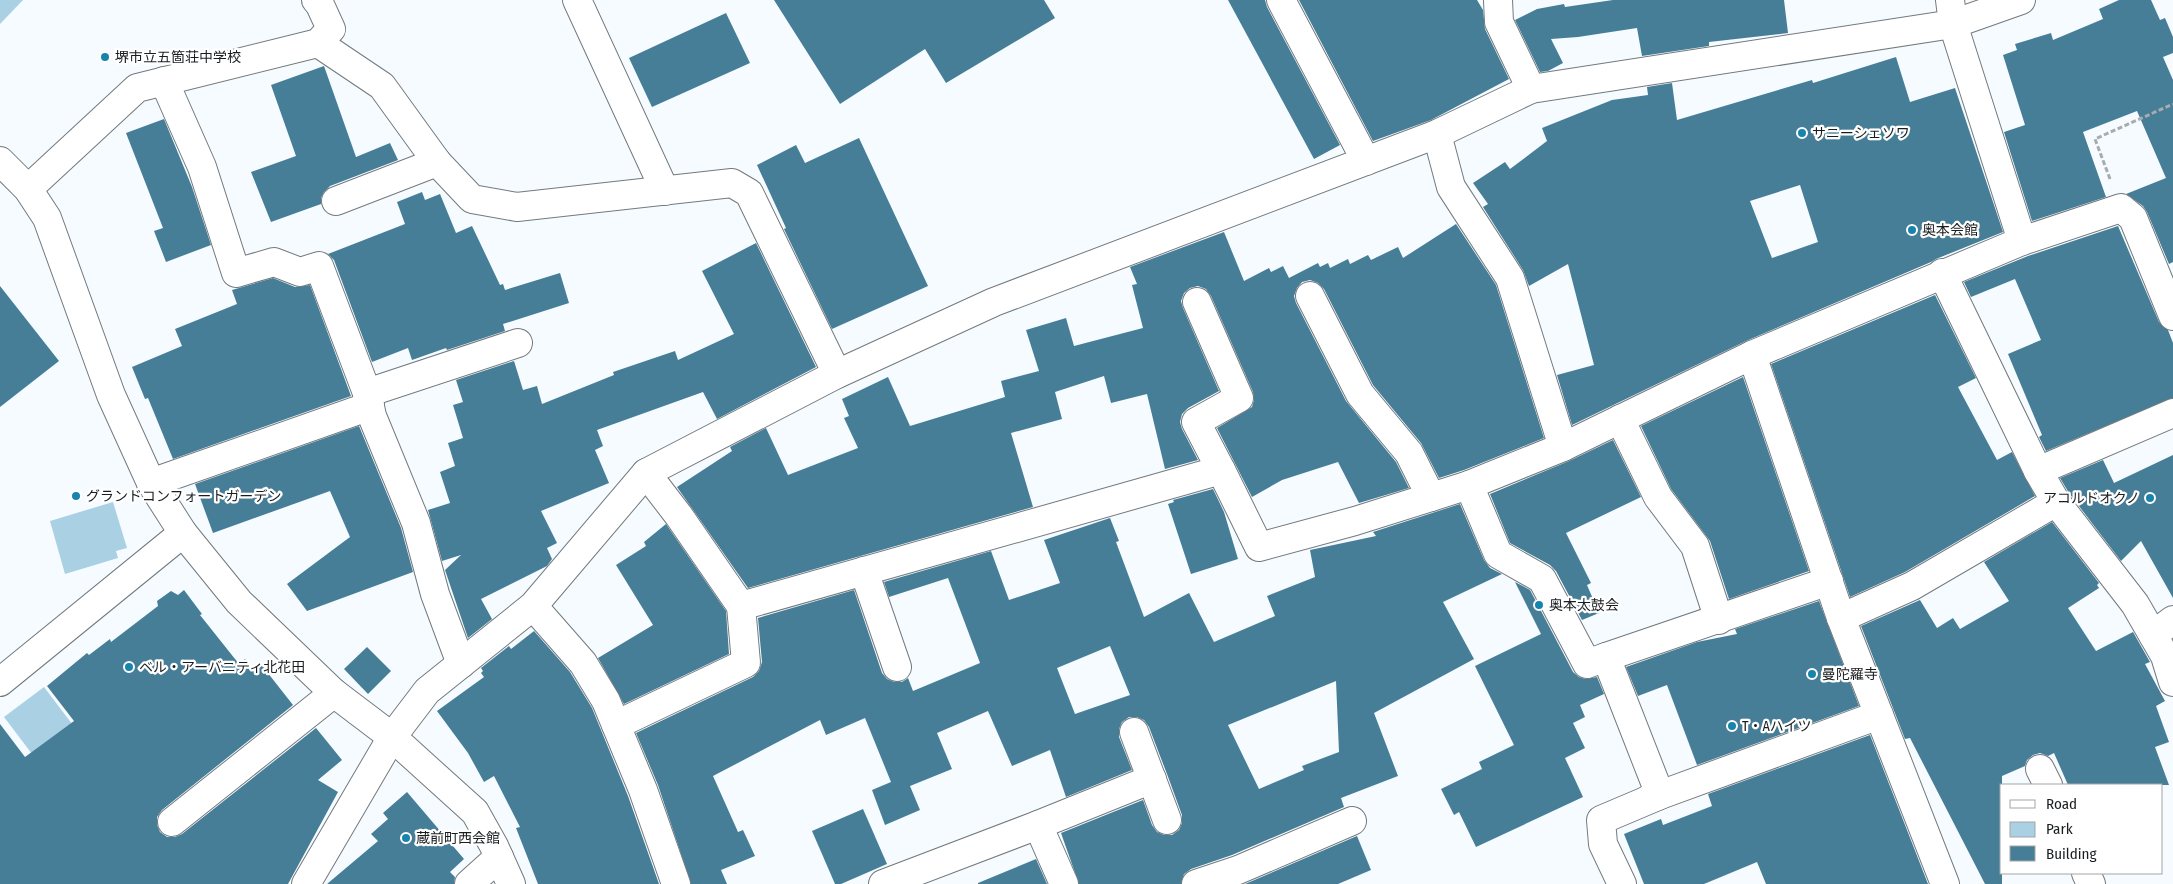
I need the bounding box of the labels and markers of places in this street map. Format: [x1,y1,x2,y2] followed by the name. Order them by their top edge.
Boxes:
[115,49,241,66] place label: 堺市立五箇荘中学校
[99,51,111,63] marker: 堺市立五箇荘中学校
[1812,125,1910,142] place label: サニーシェソワ
[1796,127,1808,139] marker: サニーシェソワ
[1922,222,1978,239] place label: 奥本会館
[1906,224,1918,236] marker: 奥本会館
[86,488,282,505] place label: グランドコンフォートガーデン
[70,490,82,502] marker: グランドコンフォートガーデン
[2043,490,2140,507] place label: アコルドオクノ
[2144,492,2156,504] marker: アコルドオクノ
[1549,597,1619,614] place label: 奥本太鼓会
[1533,599,1545,611] marker: 奥本太鼓会
[139,659,305,676] place label: ベル・アーバニティ北花田
[123,661,135,673] marker: ベル・アーバニティ北花田
[1822,666,1878,683] place label: 曼陀羅寺
[1806,668,1818,680] marker: 曼陀羅寺
[1742,718,1812,735] place label: T・Aハイツ
[1726,720,1738,732] marker: T・Aハイツ
[416,830,500,847] place label: 蔵前町西会館
[400,832,412,844] marker: 蔵前町西会館

